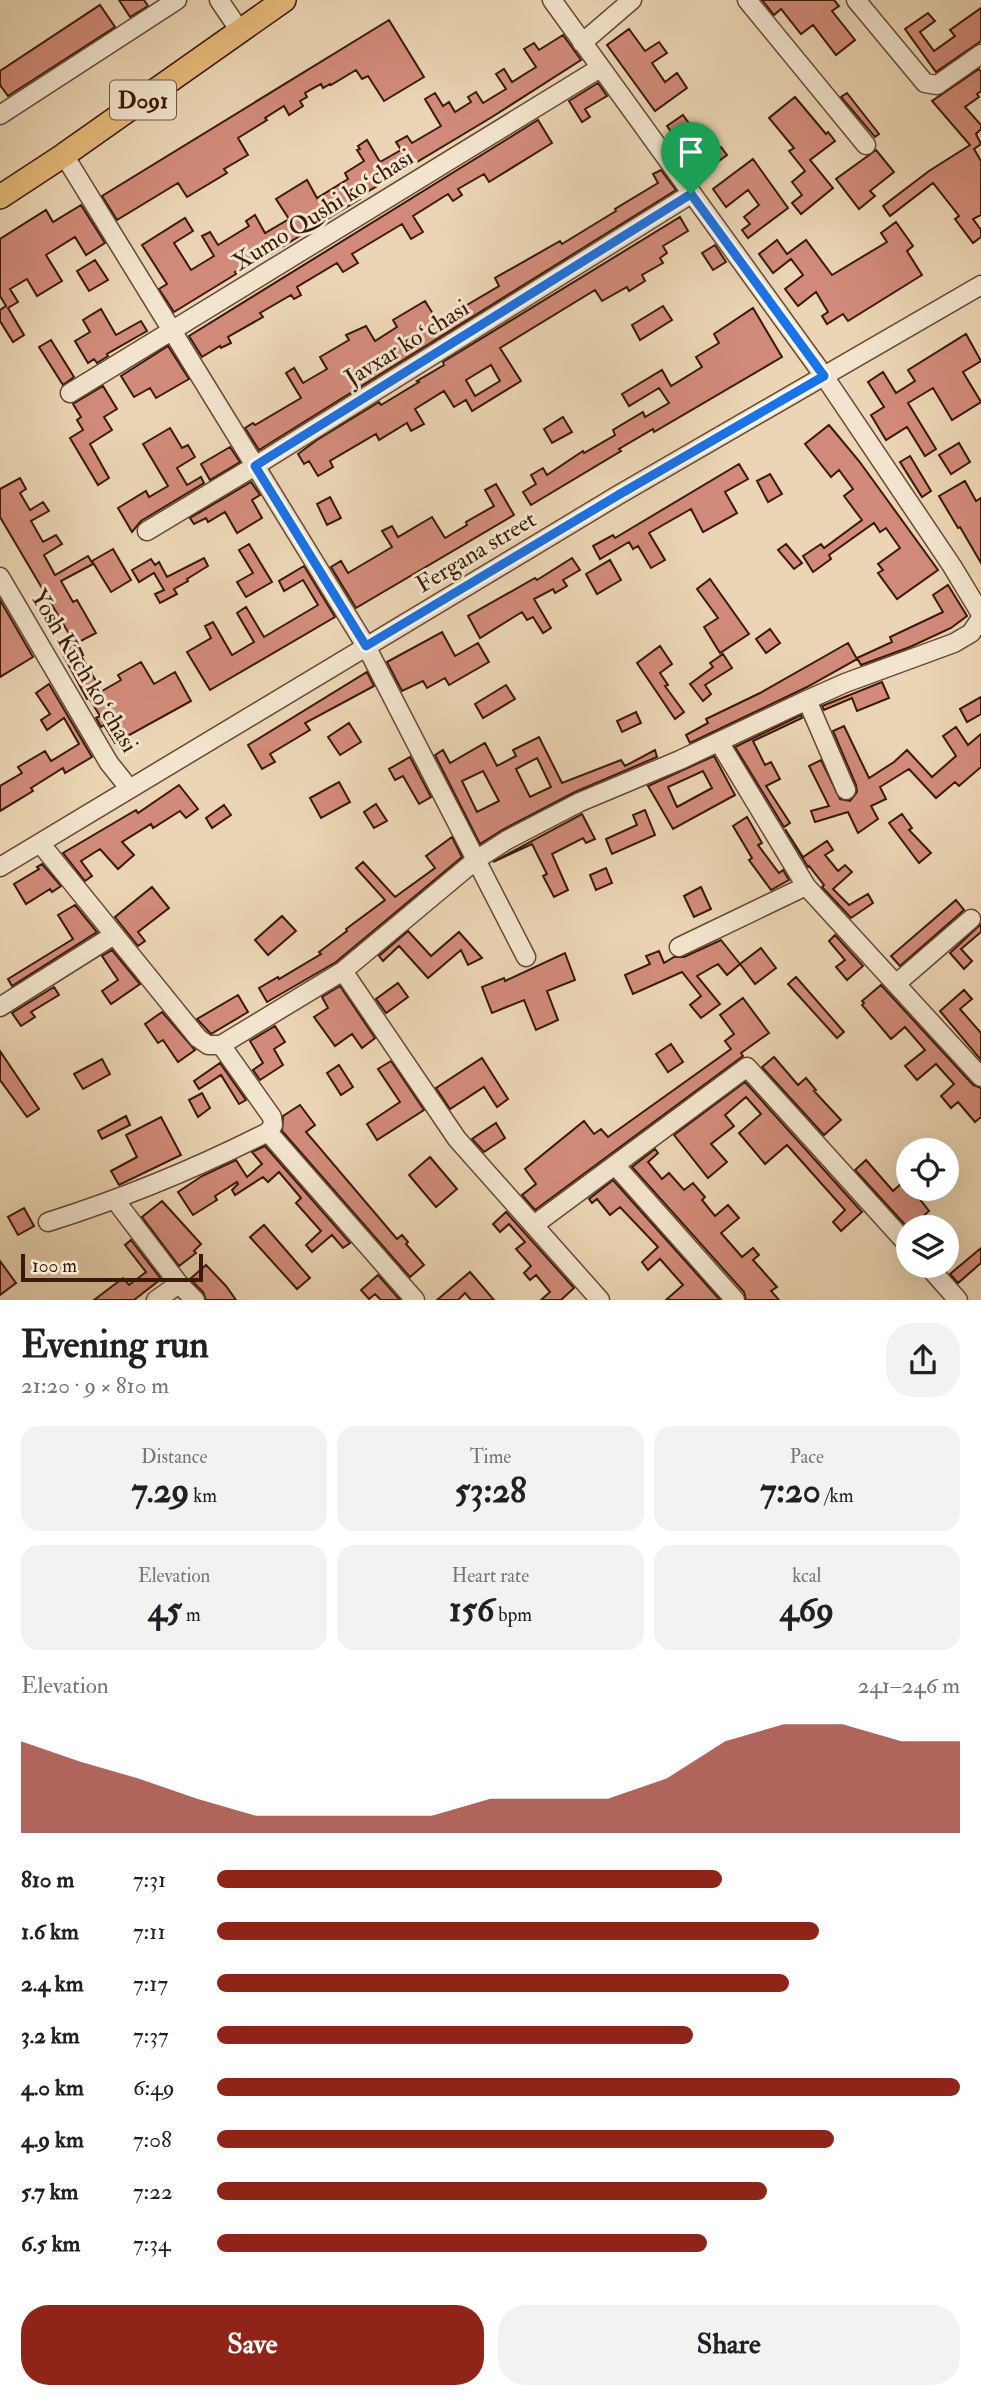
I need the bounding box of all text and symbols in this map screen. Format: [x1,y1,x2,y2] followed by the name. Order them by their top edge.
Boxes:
[110,80,176,120] road number: D091
[661,122,721,194] pin
[672,133,710,171] icon: arrive
[227,142,419,278] street label: Xumo Qushi koʻchasi
[338,293,475,394] street label: Javxar koʻchasi
[410,504,542,600] street label: Fergana street
[23,584,145,758] street label: Yosh Kuch koʻchasi
[896,1138,959,1278] map controls
[896,1138,959,1201] button: locate
[896,1215,959,1278] button: layers
[21,1251,203,1283] scale bar
[32,1254,77,1278] text: 100 m
[21,1321,209,1369] text: Evening run
[886,1323,960,1397] button: share
[21,1371,169,1400] text: 21:20 · 9 × 810 m
[141,1445,207,1469] text: Distance
[470,1445,511,1469] text: Time
[790,1445,824,1469] text: Pace
[131,1469,189,1513] text: 7.29
[455,1469,526,1513] text: 53:28
[760,1469,821,1513] text: 7:20
[189,1484,217,1508] text: km
[821,1484,853,1508] text: /km
[138,1564,210,1588] text: Elevation
[452,1564,529,1588] text: Heart rate
[792,1564,821,1588] text: kcal
[148,1588,182,1632] text: 45
[449,1588,494,1632] text: 156
[780,1588,834,1632] text: 469
[182,1603,201,1627] text: m
[494,1603,532,1627] text: bpm
[21,1671,109,1700] text: Elevation
[858,1671,960,1700] text: 241–246 m
[21,1865,74,1894] text: 810 m
[133,1865,166,1894] text: 7:31
[21,1917,79,1946] text: 1.6 km
[133,1917,166,1946] text: 7:11
[21,1969,84,1998] text: 2.4 km
[133,1969,168,1998] text: 7:17
[21,2021,80,2050] text: 3.2 km
[133,2021,169,2050] text: 7:37
[21,2073,84,2102] text: 4.0 km
[133,2073,174,2102] text: 6:49
[21,2125,84,2154] text: 4.9 km
[133,2125,172,2154] text: 7:08
[21,2177,78,2206] text: 5.7 km
[133,2177,173,2206] text: 7:22
[21,2229,80,2258] text: 6.5 km
[133,2229,170,2258] text: 7:34
[21,2305,484,2385] button: Save
[498,2305,960,2385] button: Share

